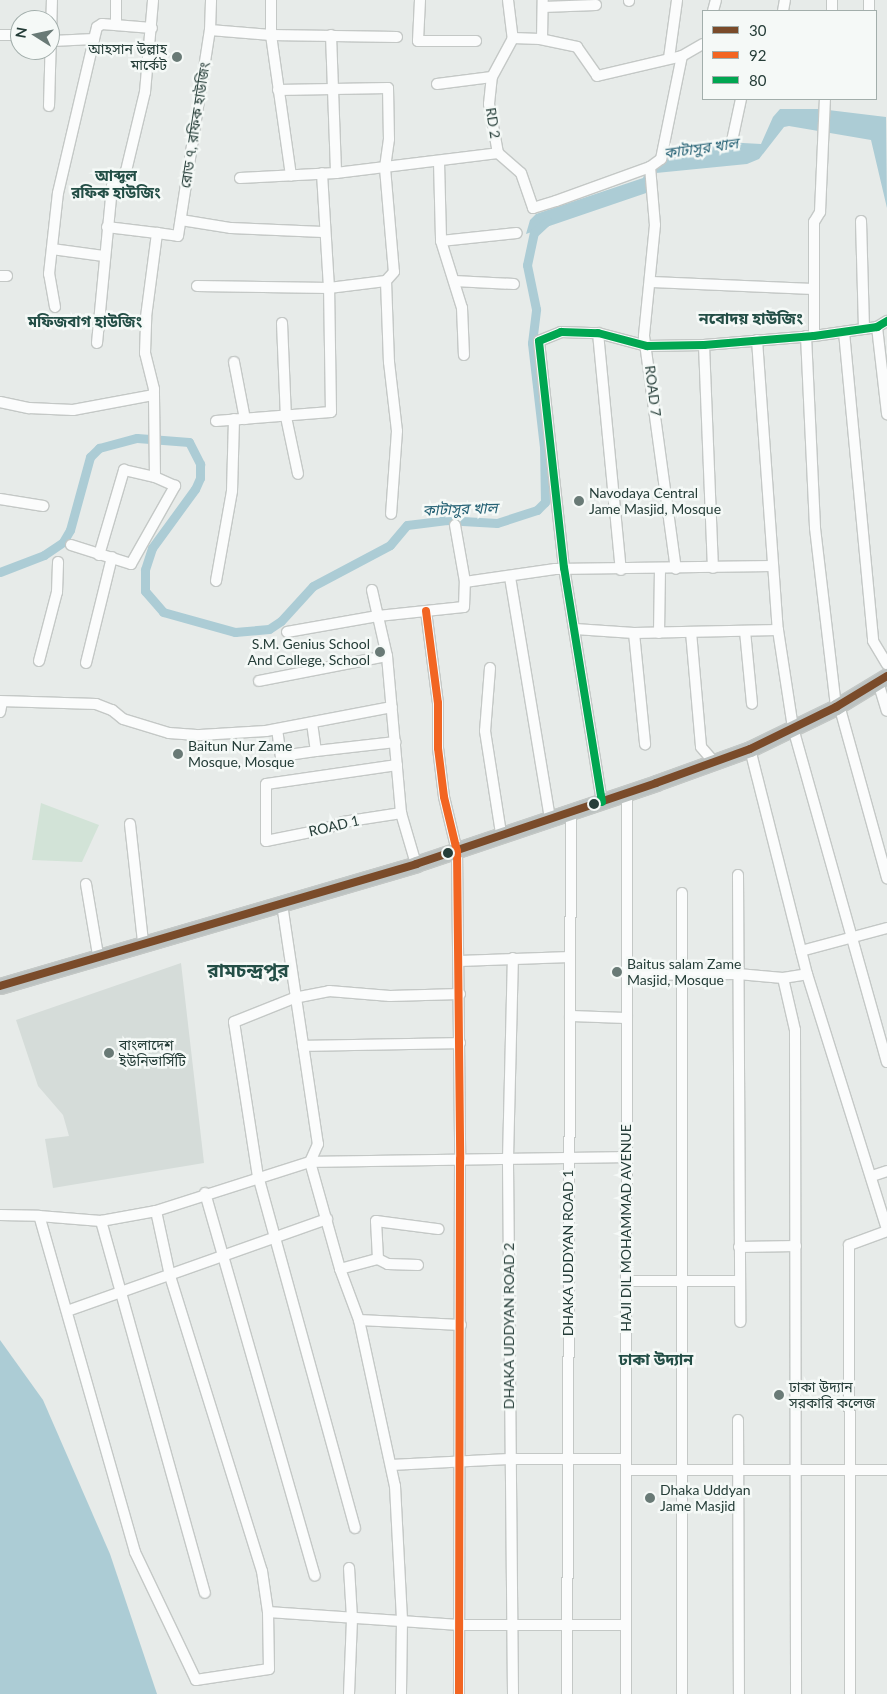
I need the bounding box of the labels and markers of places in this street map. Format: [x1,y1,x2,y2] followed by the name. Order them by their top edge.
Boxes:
[88,41,167,74] place label: আহসান উল্লাহ মার্কেট
[171,51,183,63] marker: আহসান উল্লাহ মার্কেট
[589,485,721,518] place label: Navodaya Central Jame Masjid, Mosque
[573,495,585,507] marker: Navodaya Central Jame Masjid, Mosque
[248,636,370,669] place label: S.M. Genius School And College, School
[374,646,386,658] marker: S.M. Genius School And College, School
[188,738,294,770] place label: Baitun Nur Zame Mosque, Mosque
[172,748,184,760] marker: Baitun Nur Zame Mosque, Mosque
[589,799,599,809] unlabelled marker
[443,848,453,858] unlabelled marker
[627,956,741,989] place label: Baitus salam Zame Masjid, Mosque
[611,966,623,978] marker: Baitus salam Zame Masjid, Mosque
[119,1037,186,1070] place label: বাংলাদেশ ইউনিভার্সিটি
[103,1047,115,1059] marker: বাংলাদেশ ইউনিভার্সিটি
[789,1379,875,1411] place label: ঢাকা উদ্যান সরকারি কলেজ
[773,1389,785,1401] marker: ঢাকা উদ্যান সরকারি কলেজ
[660,1482,750,1514] place label: Dhaka Uddyan Jame Masjid
[644,1492,656,1504] marker: Dhaka Uddyan Jame Masjid

